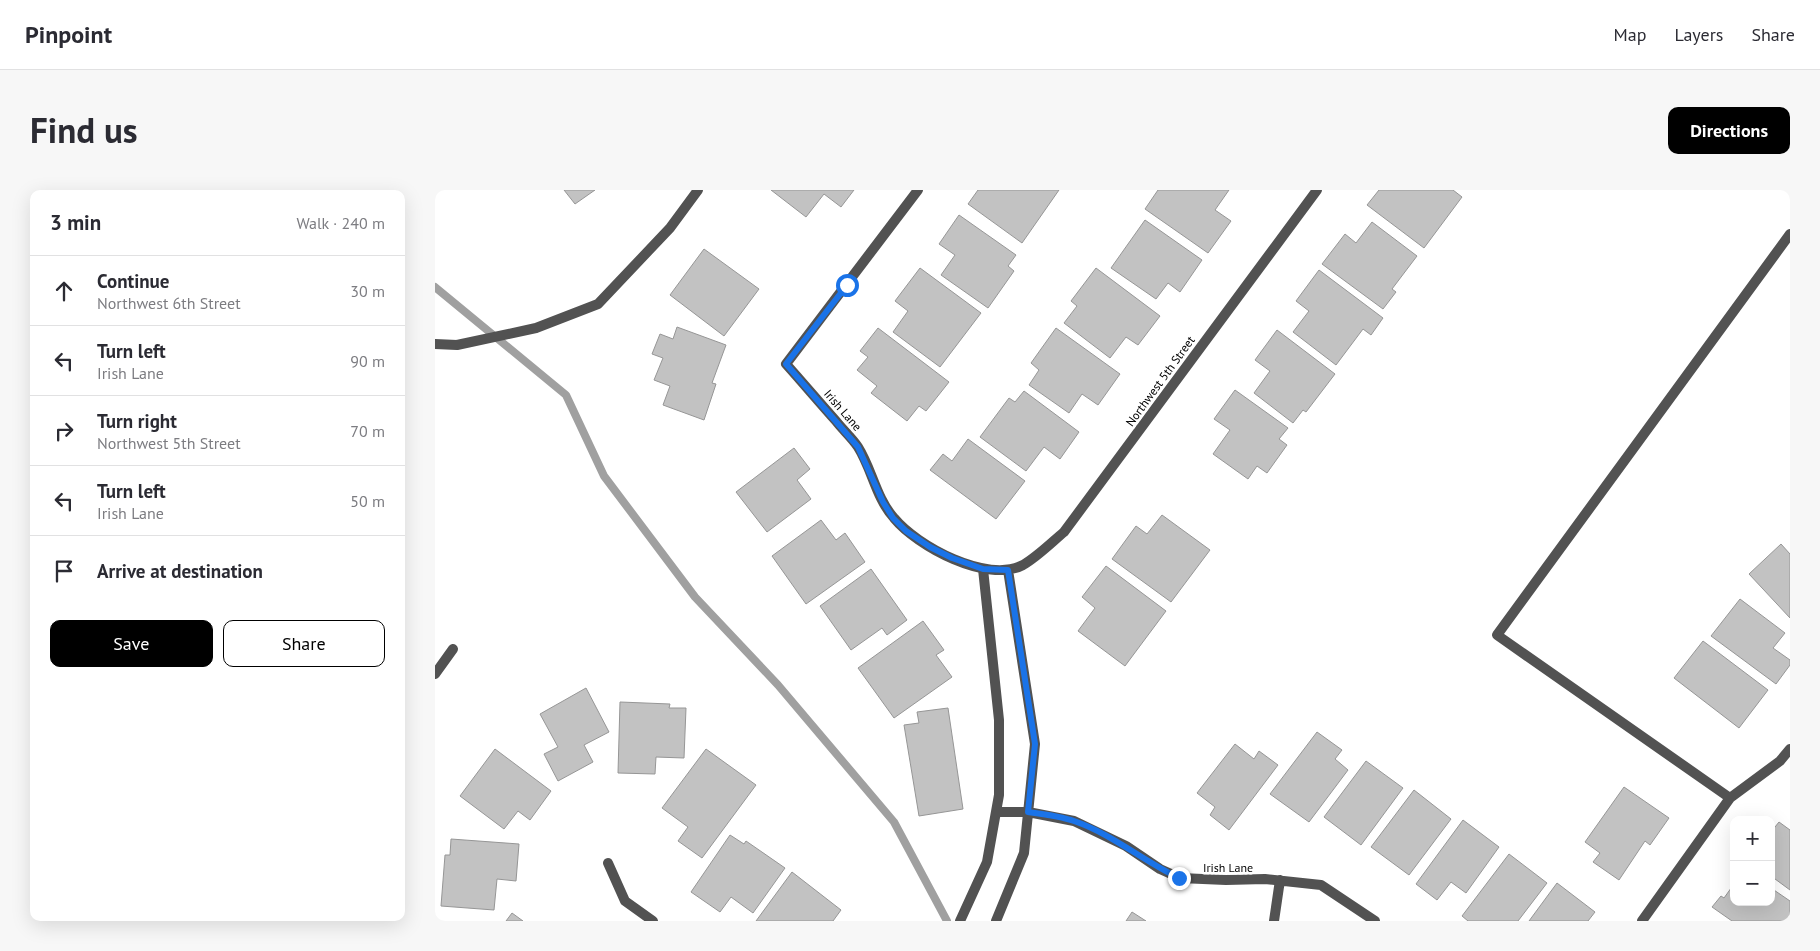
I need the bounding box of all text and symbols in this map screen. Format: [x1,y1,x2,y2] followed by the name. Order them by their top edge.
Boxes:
[25,19,112,50] text: Pinpoint
[1614,23,1646,46] text: Map
[1674,23,1723,46] text: Layers
[1751,23,1795,46] text: Share
[30,107,138,153] text: Find us
[1668,107,1790,154] button: Directions
[50,209,101,236] text: 3 min
[296,213,385,233] text: Walk · 240 m
[97,269,169,293] text: Continue
[836,274,859,297] route start
[50,277,78,305] icon: ahead
[350,281,385,301] text: 30 m
[97,293,241,313] text: Northwest 6th Street
[1122,333,1198,429] street label: Northwest 5th Street
[97,339,166,363] text: Turn left
[50,347,78,375] icon: left
[350,351,385,371] text: 90 m
[97,363,164,383] text: Irish Lane
[821,386,865,434] street label: Irish Lane
[97,409,177,433] text: Turn right
[50,417,78,445] icon: right
[350,421,385,441] text: 70 m
[97,433,241,453] text: Northwest 5th Street
[97,479,166,503] text: Turn left
[50,487,78,515] icon: left
[350,491,385,511] text: 50 m
[97,503,164,523] text: Irish Lane
[50,557,78,585] icon: arrive
[97,559,263,583] text: Arrive at destination
[50,620,213,667] button: Save
[223,620,385,667] button: Share
[1730,816,1775,906] map controls
[1730,816,1775,861] button: +
[1203,860,1253,875] street label: Irish Lane
[1730,861,1775,906] button: −
[1168,867,1191,890] route end

